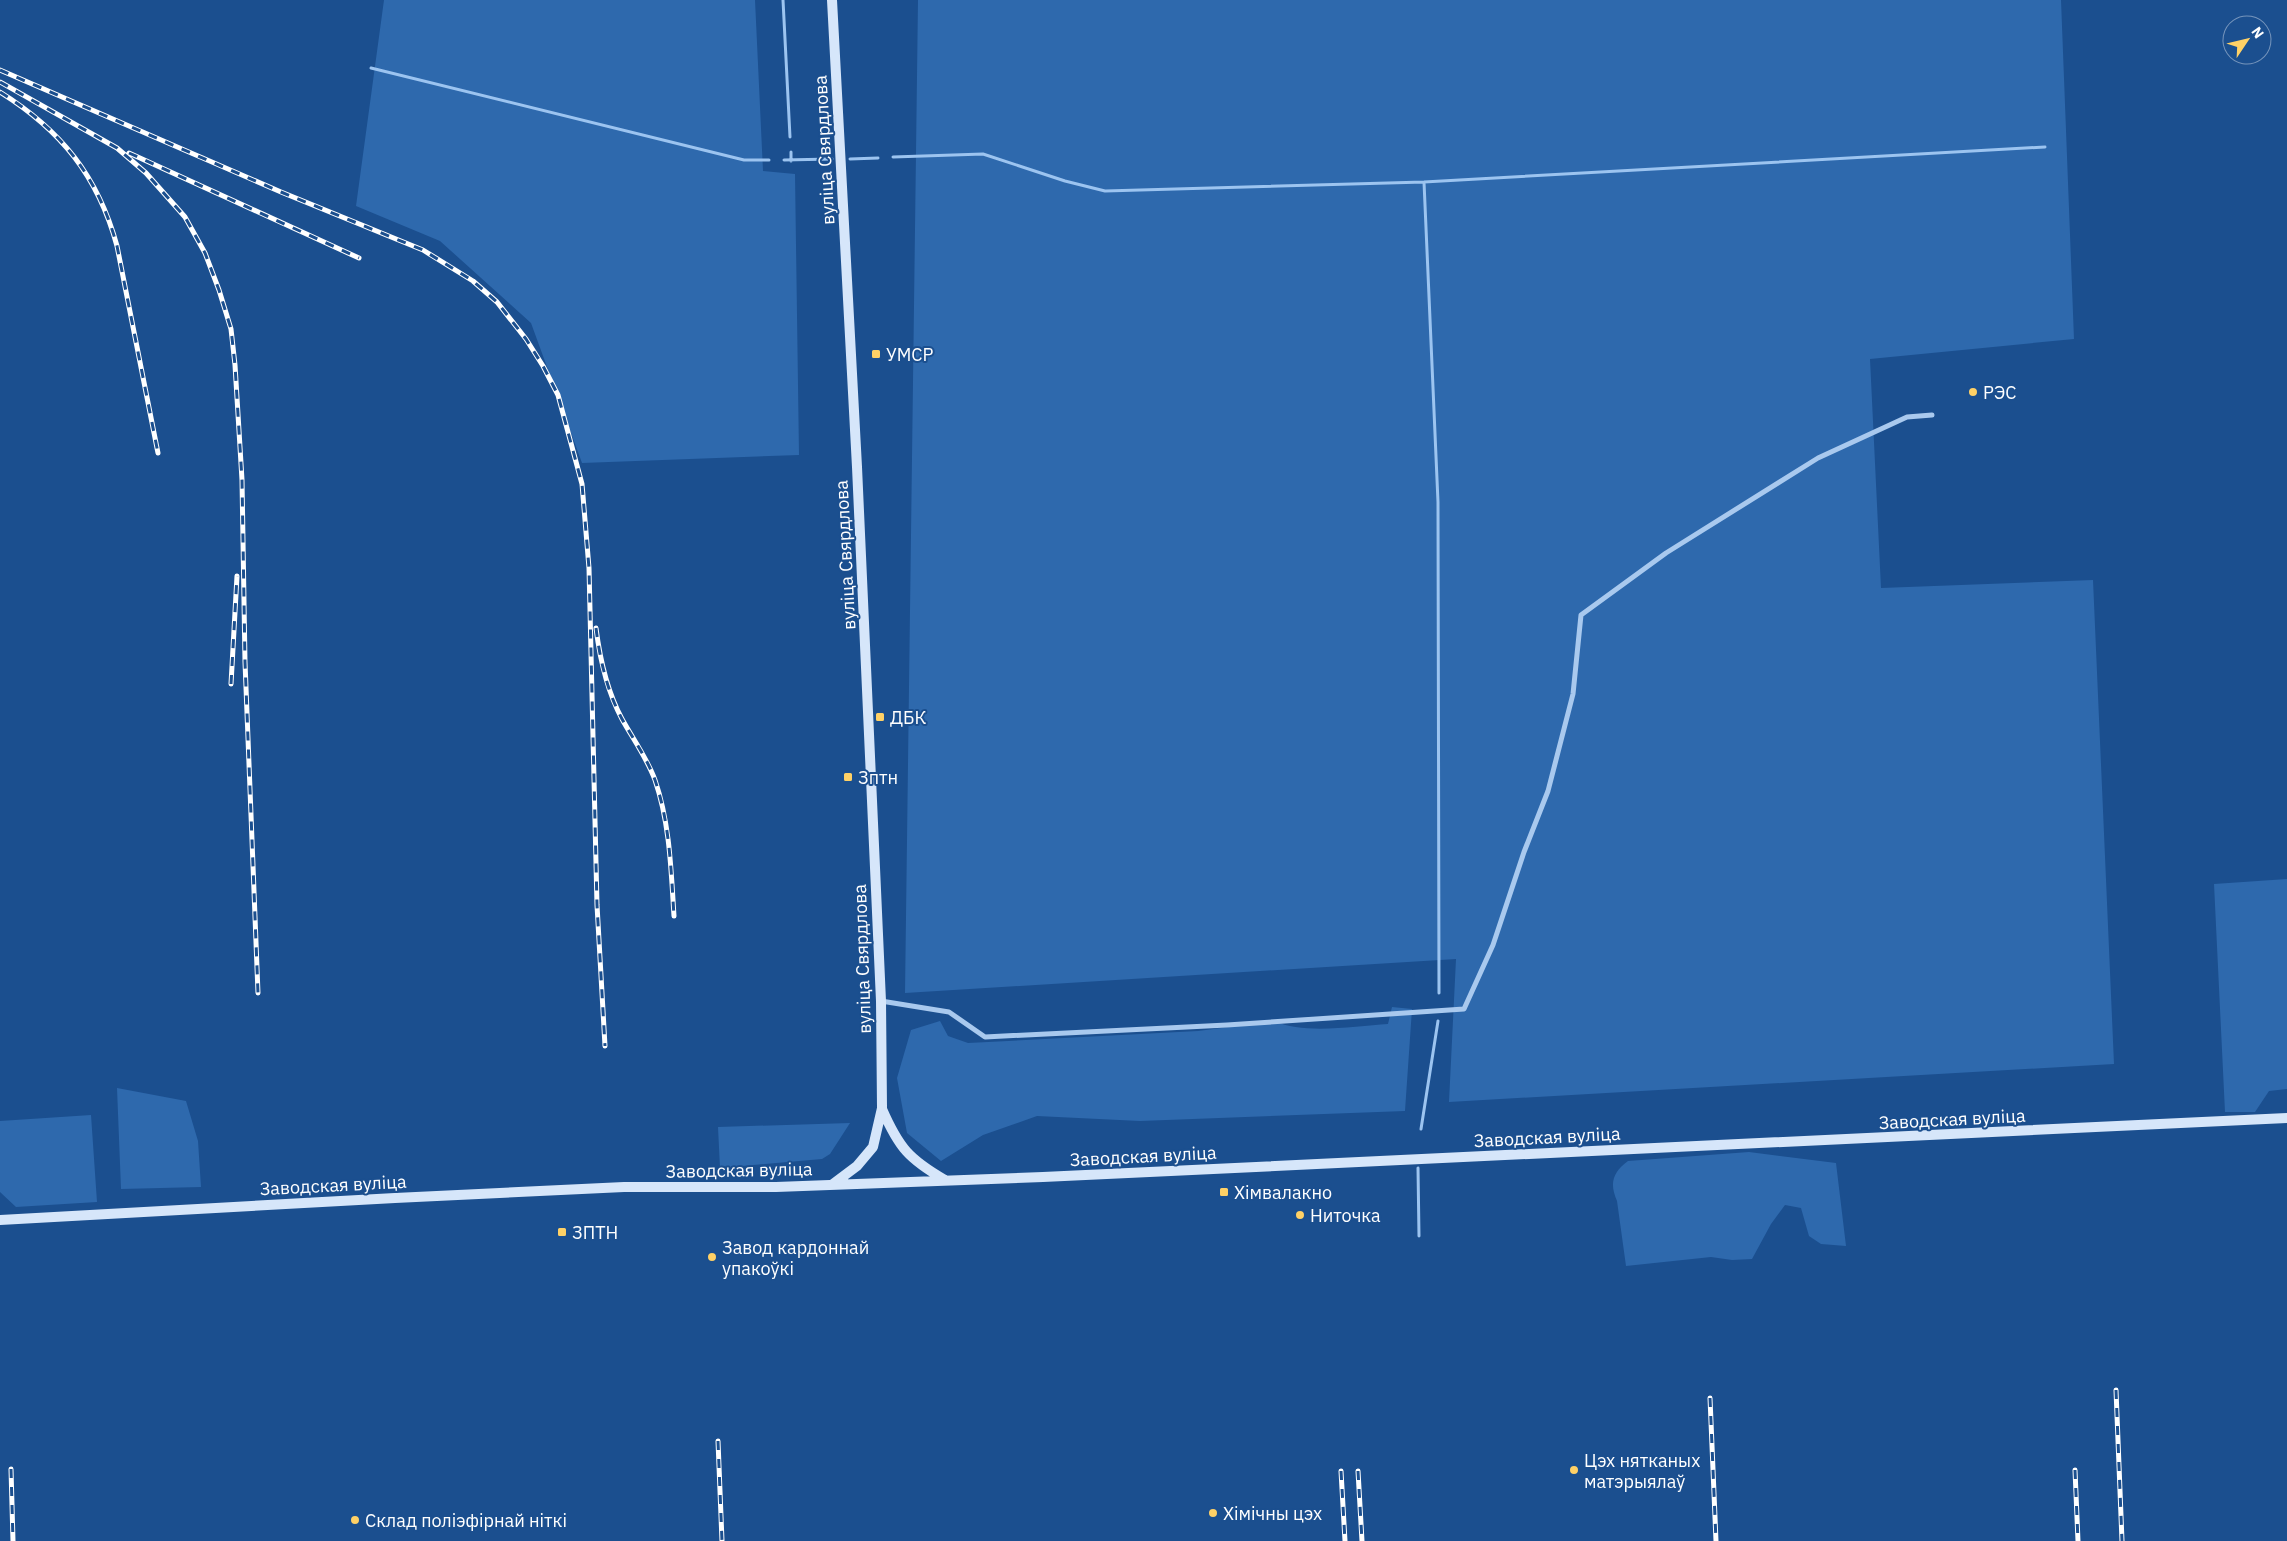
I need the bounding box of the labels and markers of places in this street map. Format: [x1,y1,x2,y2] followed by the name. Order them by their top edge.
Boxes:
[886,343,934,366] place label: УМСР
[870,348,882,360] marker: УМСР
[1983,381,2016,404] place label: РЭС
[1967,386,1979,398] marker: РЭС
[890,706,927,729] place label: ДБК
[874,711,886,723] marker: ДБК
[858,766,898,789] place label: Зптн
[842,771,854,783] marker: Зптн
[1234,1181,1332,1204] place label: Хімвалакно
[1218,1186,1230,1198] marker: Хімвалакно
[1310,1204,1381,1227] place label: Ниточка
[1294,1209,1306,1221] marker: Ниточка
[572,1221,618,1244] place label: ЗПТН
[556,1226,568,1238] marker: ЗПТН
[722,1236,869,1280] place label: Завод кардоннай упакоўкі
[706,1251,718,1263] marker: Завод кардоннай упакоўкі
[1584,1449,1700,1493] place label: Цэх нятканых матэрыялаў
[1568,1464,1580,1476] marker: Цэх нятканых матэрыялаў
[1223,1502,1322,1525] place label: Хімічны цэх
[1207,1507,1219,1519] marker: Хімічны цэх
[365,1509,567,1532] place label: Склад поліэфірнай ніткі
[349,1514,361,1526] marker: Склад поліэфірнай ніткі

